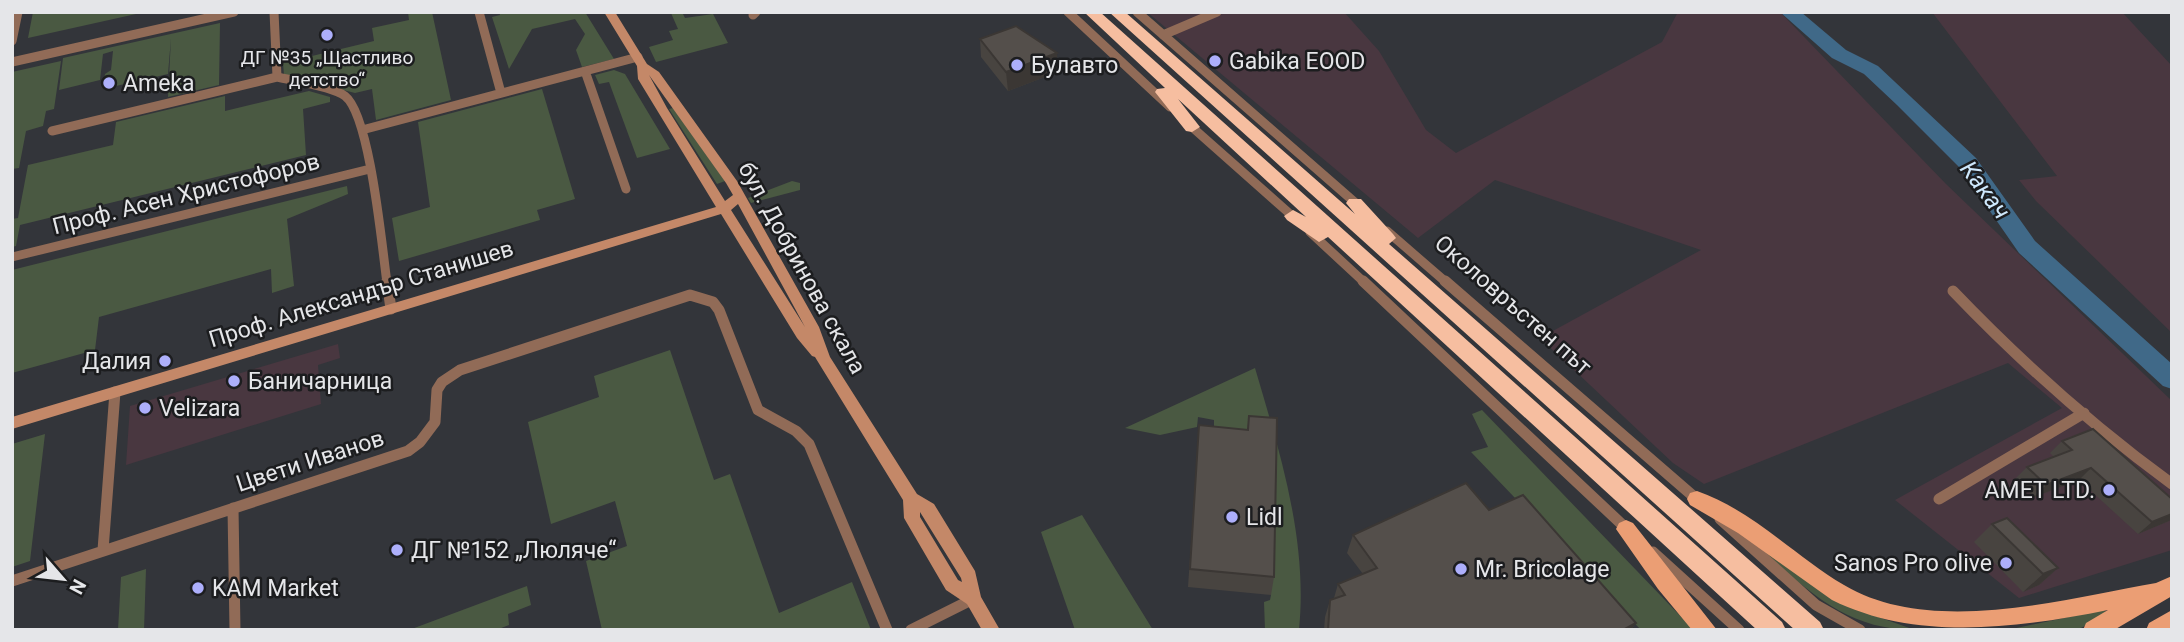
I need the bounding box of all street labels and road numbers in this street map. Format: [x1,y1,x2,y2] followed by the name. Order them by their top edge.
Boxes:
[50,148,322,240] street label: Проф. Асен Христофоров
[733,157,871,379] street label: бул. Добринова скала
[1429,230,1597,380] street label: Околовръстен път
[205,235,517,353] street label: Проф. Александър Станишев
[233,424,387,498] street label: Цвети Иванов

